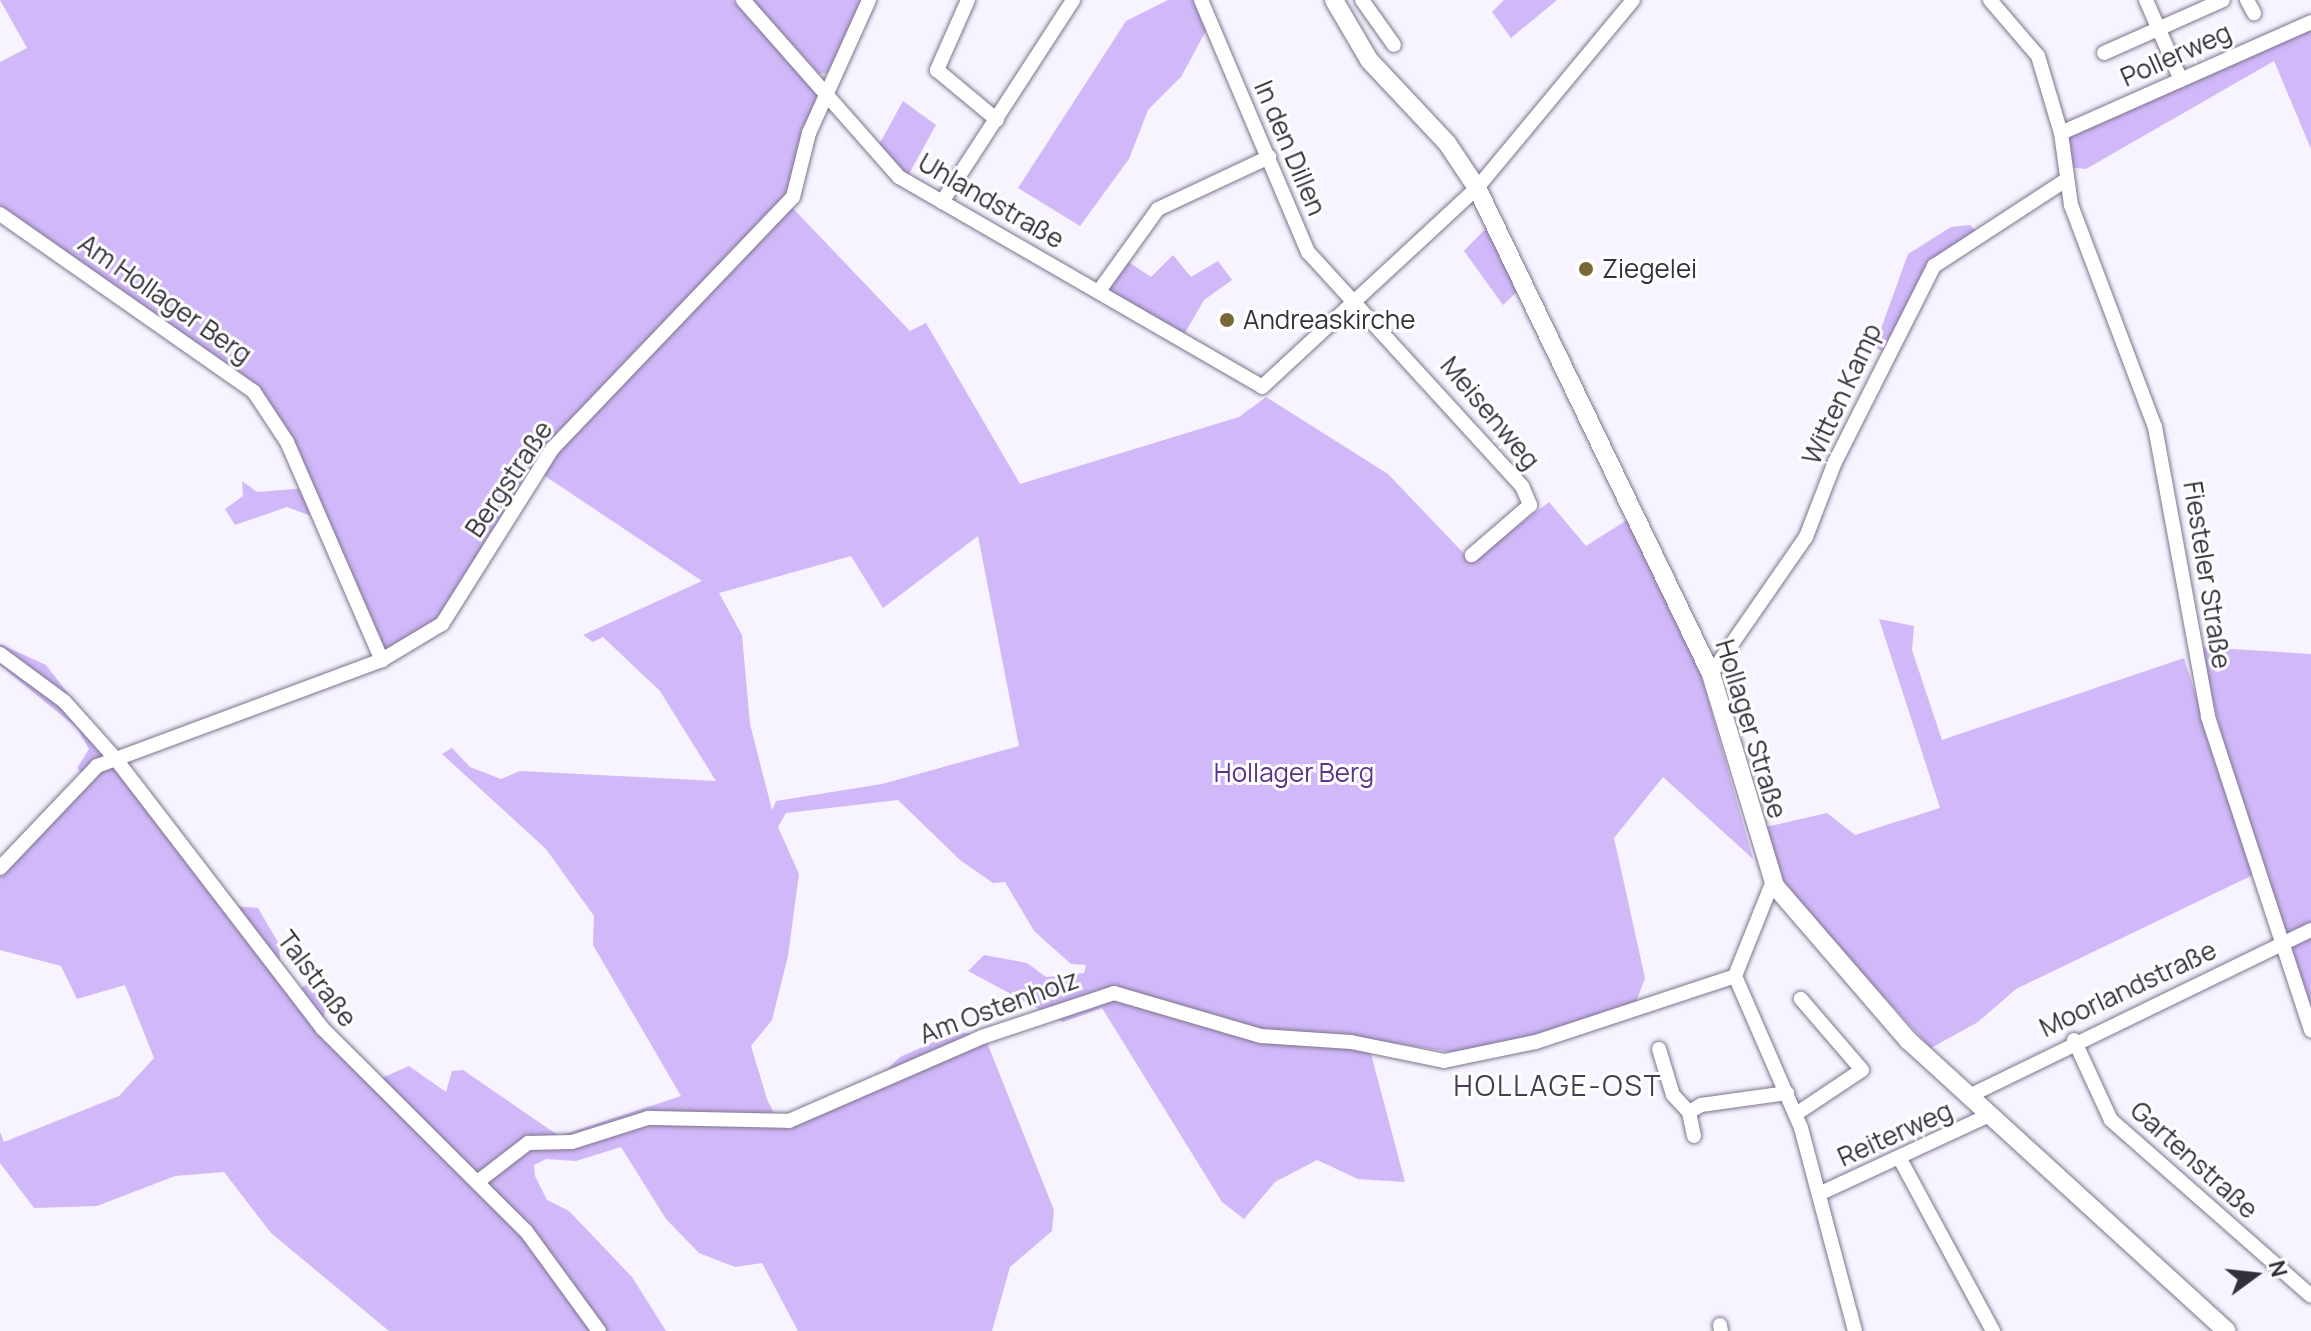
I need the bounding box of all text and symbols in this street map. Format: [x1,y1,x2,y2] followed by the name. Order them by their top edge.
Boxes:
[2116,17,2236,93] street label: Pollerweg
[1248,76,1332,220] street label: In den Dillen
[913,147,1069,255] street label: Uhlandstraße
[72,228,258,370] street label: Am Hollager Berg
[1602,253,1697,285] place label: Ziegelei
[1577,260,1595,278] marker: Ziegelei
[1243,304,1415,336] place label: Andreaskirche
[1218,311,1236,329] marker: Andreaskirche
[1796,319,1888,469] street label: Witten Kamp
[1434,350,1546,476] street label: Meisenweg
[459,415,559,543] street label: Bergstraße
[2177,479,2237,671] street label: Fiesteler Straße
[1709,636,1793,822] street label: Hollager Straße
[1214,757,1374,789] park label: Hollager Berg
[271,925,363,1033] street label: Talstraße
[2035,934,2221,1044] street label: Moorlandstraße
[915,964,1083,1050] street label: Am Ostenholz
[1454,1068,1662,1102] district label: HOLLAGE-OST
[1833,1095,1957,1173] street label: Reiterweg
[2124,1095,2264,1225] street label: Gartenstraße
[2215,1235,2295,1315] north arrow
[2262,1257,2295,1280] text: N

